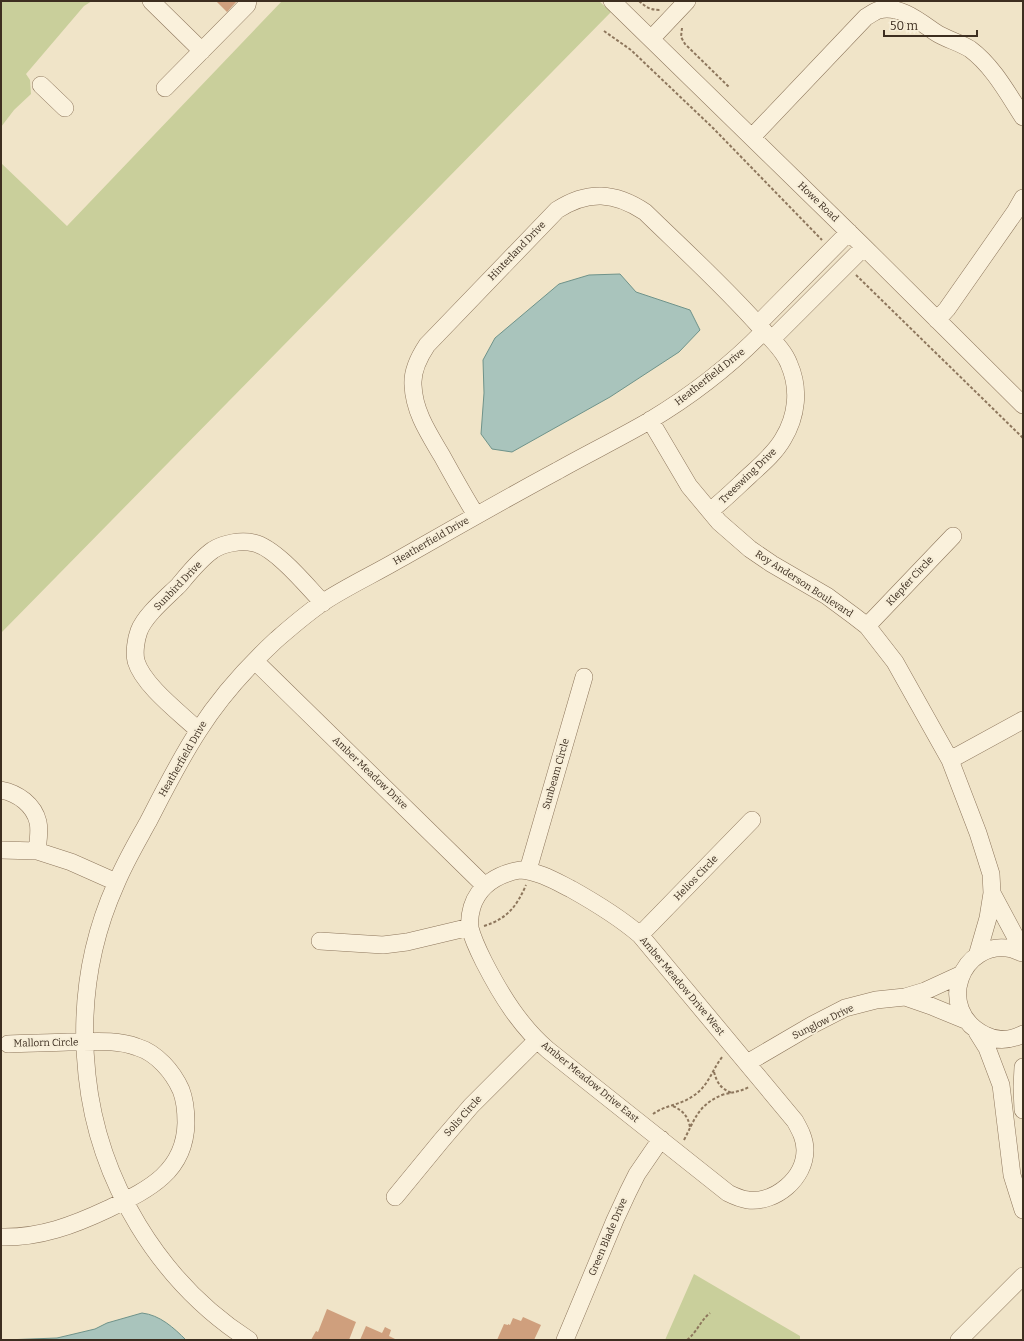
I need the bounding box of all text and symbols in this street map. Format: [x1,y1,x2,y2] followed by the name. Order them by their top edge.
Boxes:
[884,12,977,38] scale bar
[890,19,919,33] text: 50 m
[795,180,841,224] street label: Howe Road
[486,219,548,283] street label: Hinterland Drive
[673,346,747,408] street label: Heatherfield Drive
[717,446,779,506] street label: Treeswing Drive
[391,514,471,568] street label: Heatherfield Drive
[753,548,855,620] street label: Roy Anderson Boulevard
[884,554,936,608] street label: Klepfer Circle
[151,559,205,613] street label: Sunbird Drive
[156,719,210,799] street label: Heatherfield Drive
[330,734,410,812] street label: Amber Meadow Drive
[540,737,572,811] street label: Sunbeam Circle
[671,853,721,903] street label: Helios Circle
[637,934,727,1038] street label: Amber Meadow Drive West
[790,1002,856,1042] street label: Sunglow Drive
[13,1036,79,1050] street label: Mallorn Circle
[539,1039,641,1125] street label: Amber Meadow Drive East
[442,1093,484,1139] street label: Solis Circle
[586,1196,630,1278] street label: Green Blade Drive

